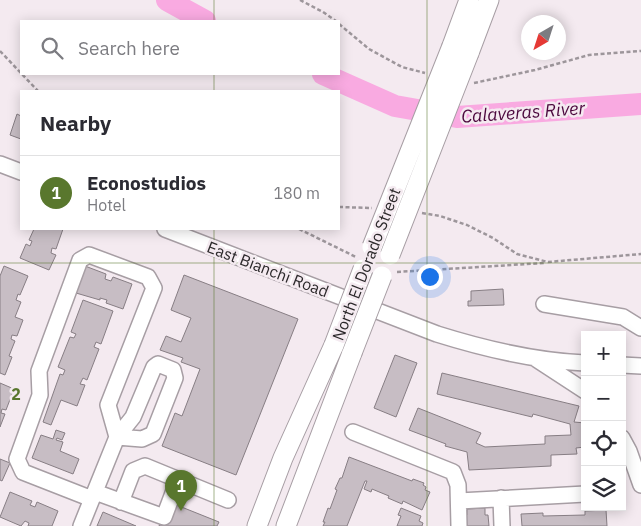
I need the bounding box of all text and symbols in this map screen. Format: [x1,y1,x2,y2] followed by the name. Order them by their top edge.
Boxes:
[521,15,566,60] north arrow
[20,20,340,75] search box
[38,34,66,62] icon: search
[78,36,180,60] text: Search here
[460,96,586,128] water label: Calaveras River
[40,109,111,137] text: Nearby
[87,171,206,195] text: Econostudios
[51,183,61,203] text: 1
[273,183,320,203] text: 180 m
[328,185,404,343] street label: North El Dorado Street
[87,195,126,215] text: Hotel
[204,237,332,301] street label: East Bianchi Road
[417,264,443,290] your location
[581,331,626,511] map controls
[581,331,626,376] button: +
[581,376,626,421] button: −
[11,384,21,404] text: 2
[581,421,626,466] button: locate
[581,466,626,511] button: layers
[165,470,197,511] pin: 1

